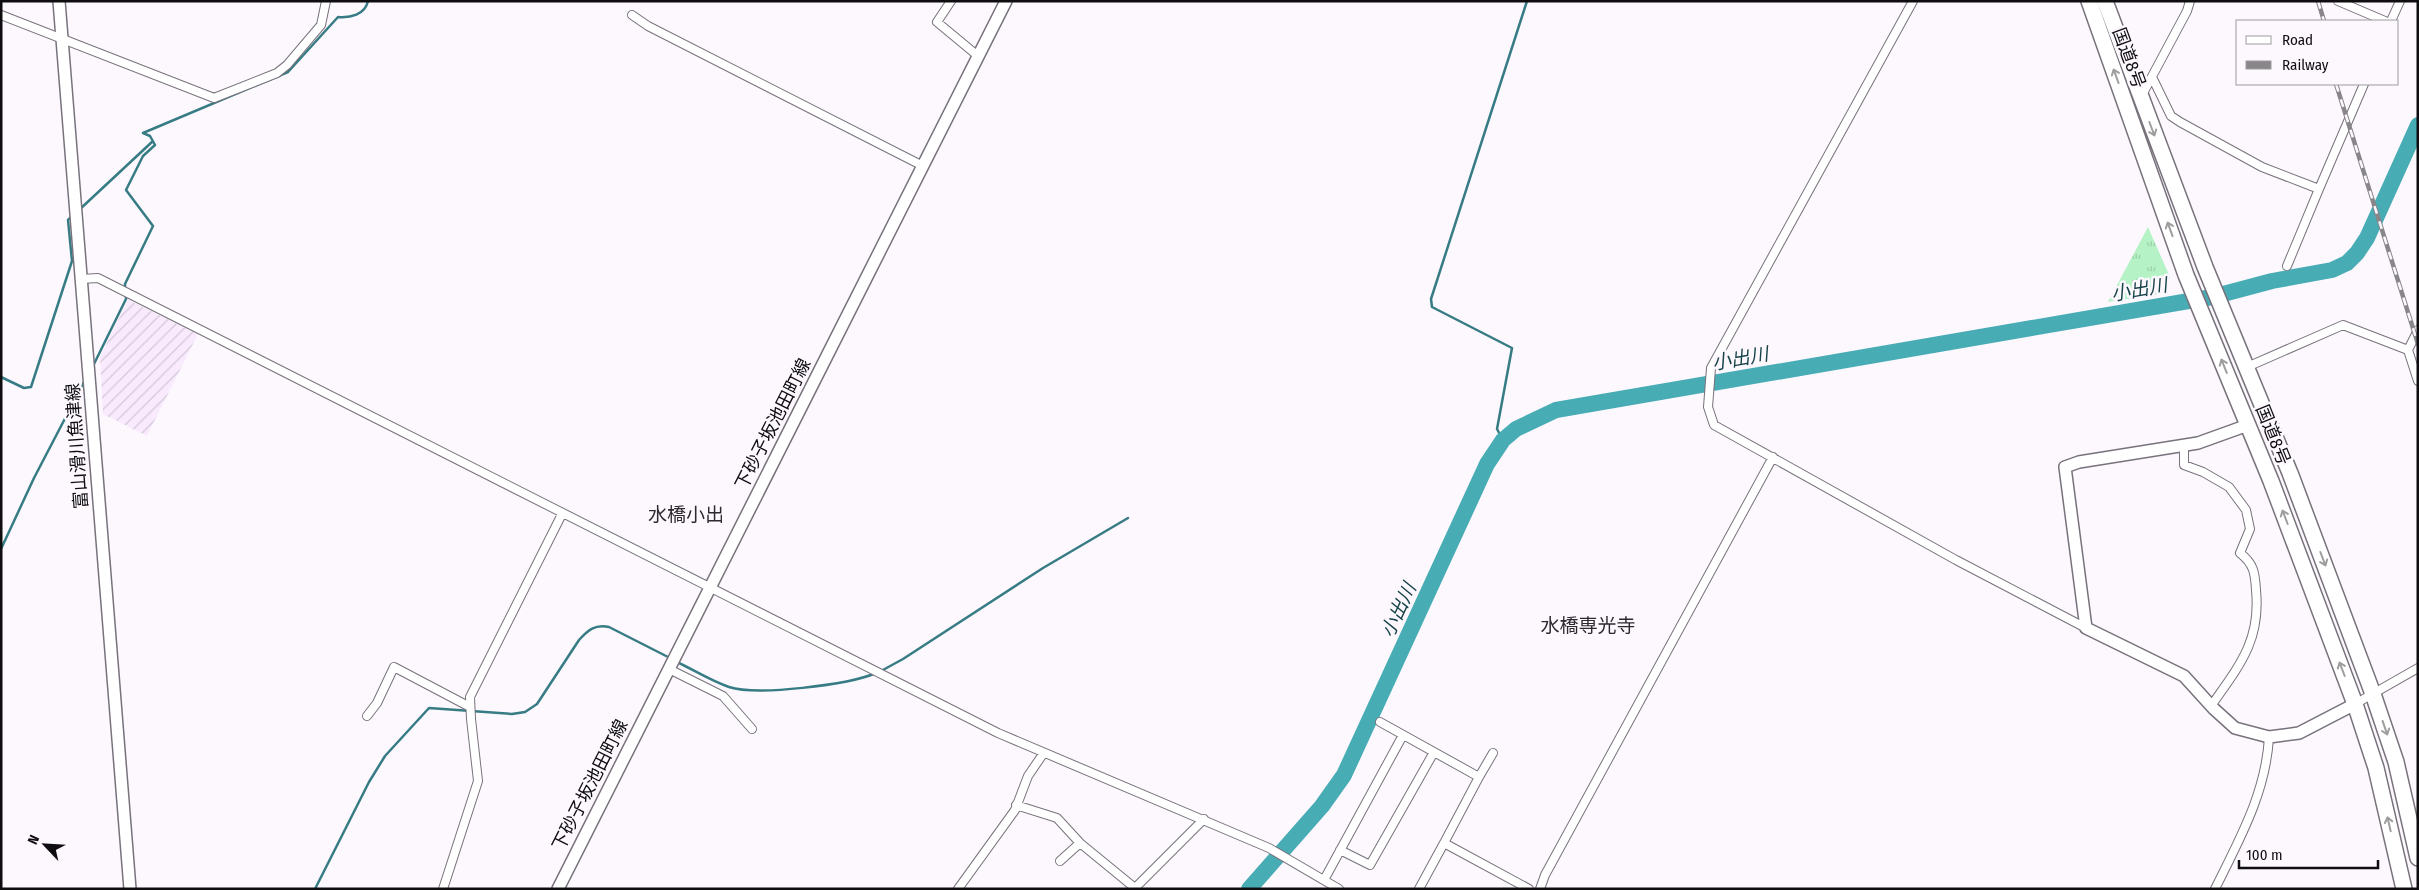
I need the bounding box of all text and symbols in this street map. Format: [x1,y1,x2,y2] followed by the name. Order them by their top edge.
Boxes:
[2236,20,2399,85] legend
[2108,25,2150,91] street label: 国道8号
[2282,31,2313,49] text: Road
[2282,56,2329,74] text: Railway
[2111,69,2120,84] one-way arrow
[2148,121,2157,136] one-way arrow
[2165,222,2174,238] one-way arrow
[2109,273,2171,306] water label: 小出川
[1710,342,1772,375] water label: 小出川
[731,355,815,493] street label: 下砂子坂池田町線
[2219,359,2228,374] one-way arrow
[62,382,92,510] street label: 富山滑川魚津線
[2251,402,2295,468] street label: 国道8号
[648,503,724,526] district label: 水橋小出
[2279,510,2289,525] one-way arrow
[2318,551,2328,566] one-way arrow
[1376,578,1422,641] water label: 小出川
[1540,614,1636,637] district label: 水橋専光寺
[2337,662,2346,677] one-way arrow
[548,716,632,854] street label: 下砂子坂池田町線
[2380,720,2390,736] one-way arrow
[2384,817,2393,833] one-way arrow
[20,820,70,870] north arrow
[24,832,43,847] text: N
[2239,838,2378,870] scale bar
[2246,846,2283,864] text: 100 m

